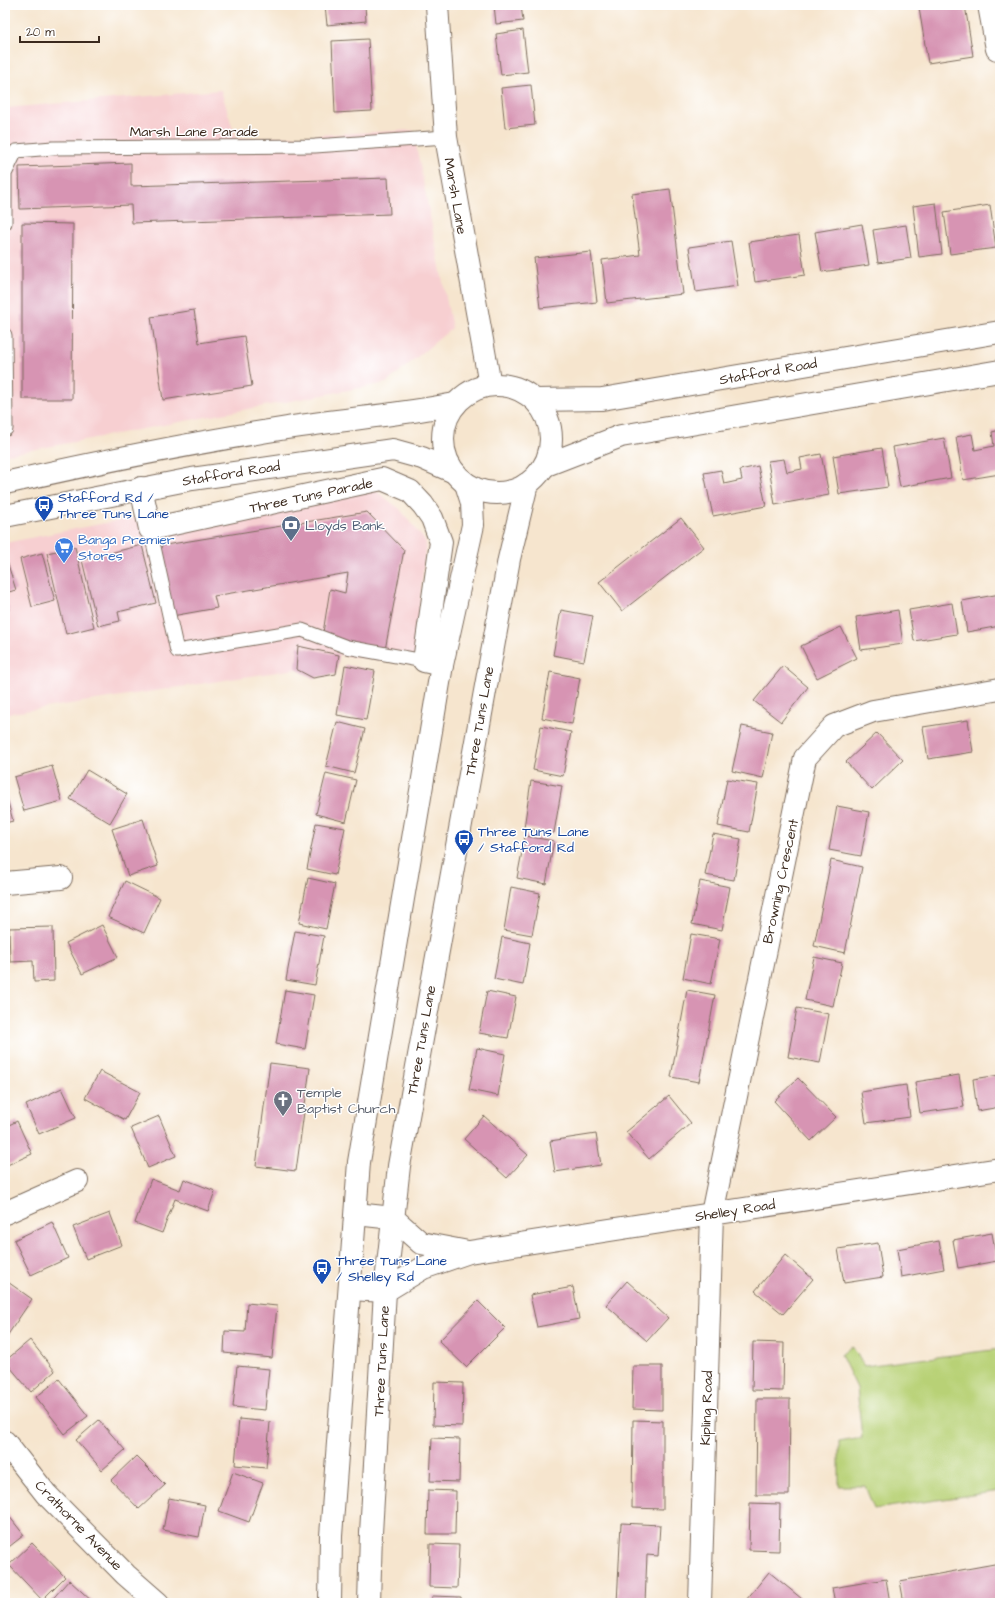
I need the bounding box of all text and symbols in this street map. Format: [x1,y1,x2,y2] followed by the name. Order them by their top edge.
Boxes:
[20,18,99,44] scale bar
[26,24,55,41] text: 20 m
[130,122,259,142] street label: Marsh Lane Parade
[438,156,472,236] street label: Marsh Lane
[718,354,819,390] street label: Stafford Road
[181,456,282,492] street label: Stafford Road
[248,473,375,519] street label: Three Tuns Parade
[58,488,169,524] place label: Stafford Rd / Three Tuns Lane
[33,494,55,522] bus stop icon: Stafford Rd / Three Tuns Lane
[280,514,302,542] bank icon: Lloyds Bank
[305,516,385,536] place label: Lloyds Bank
[78,530,175,566] place label: Banga Premier Stores
[53,536,75,564] supermarket icon: Banga Premier Stores
[460,664,500,778] street label: Three Tuns Lane
[758,817,804,945] street label: Browning Crescent
[478,822,589,858] place label: Three Tuns Lane / Stafford Rd
[453,828,475,856] bus stop icon: Three Tuns Lane / Stafford Rd
[402,983,442,1097] street label: Three Tuns Lane
[297,1083,395,1119] place label: Temple Baptist Church
[272,1089,294,1117] church icon: Temple Baptist Church
[694,1195,777,1227] street label: Shelley Road
[336,1251,447,1287] place label: Three Tuns Lane / Shelley Rd
[311,1257,333,1285] bus stop icon: Three Tuns Lane / Shelley Rd
[369,1305,395,1417] street label: Three Tuns Lane
[696,1370,718,1446] street label: Kipling Road
[30,1476,127,1576] street label: Crathorne Avenue

